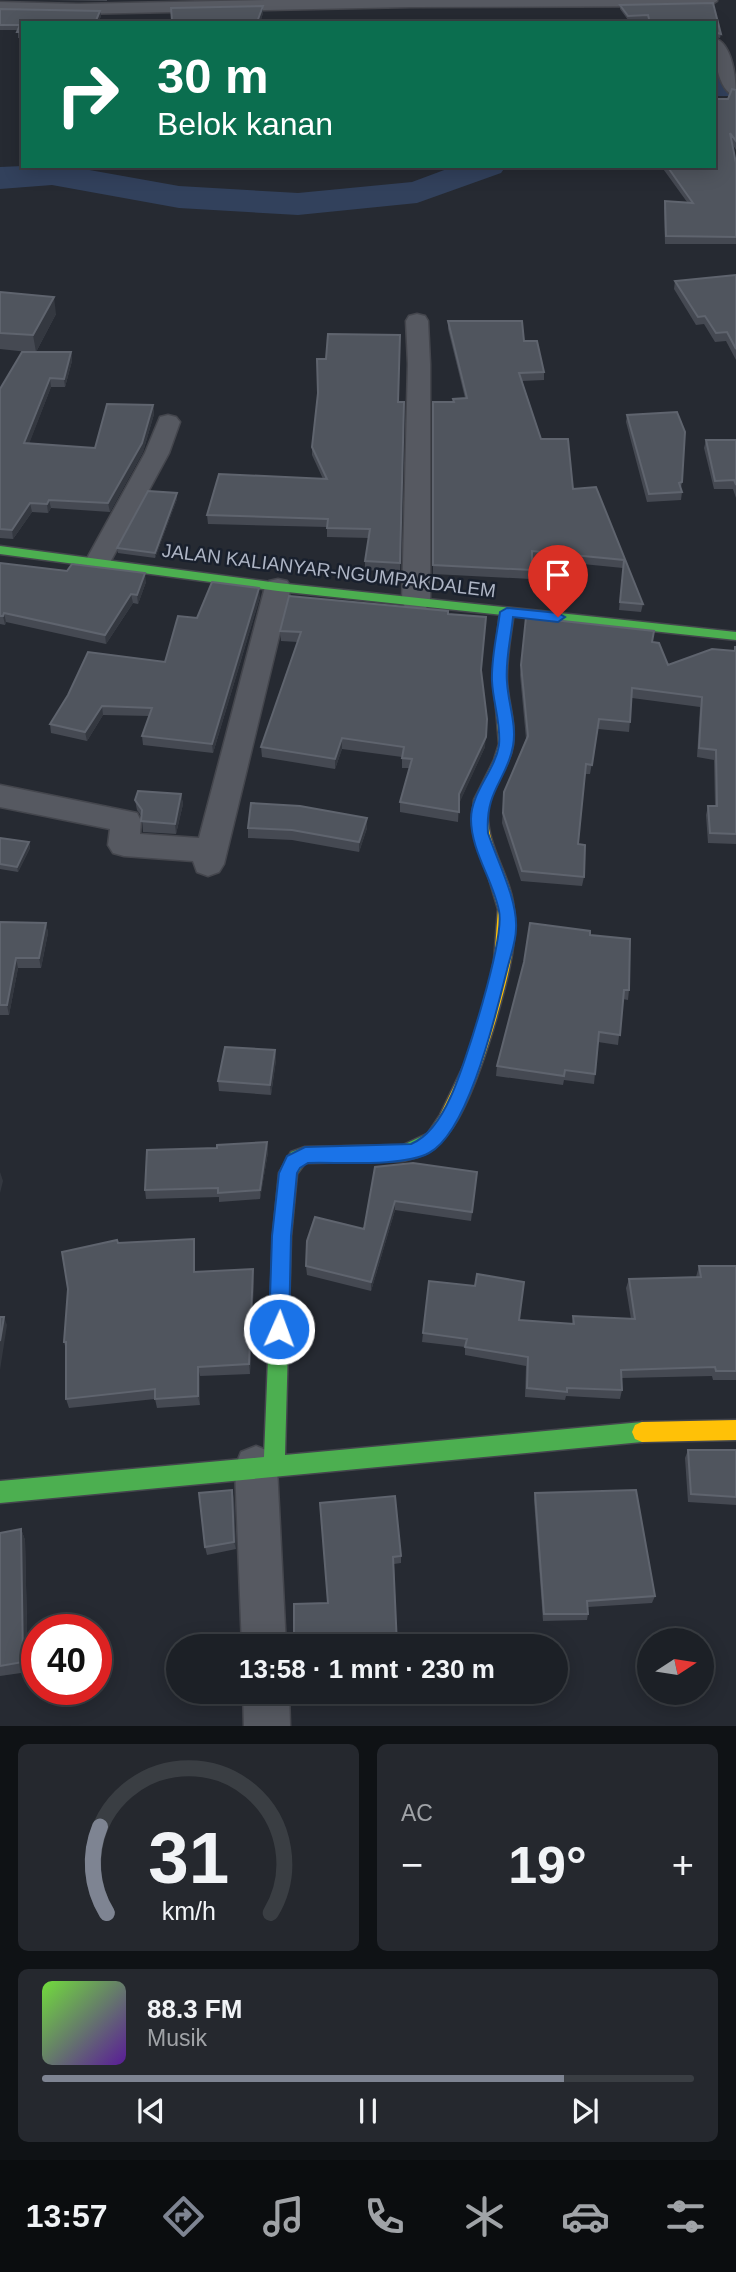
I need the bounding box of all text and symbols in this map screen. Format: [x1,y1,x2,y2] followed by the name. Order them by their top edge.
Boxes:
[42,49,133,140] icon: right
[157,49,269,103] text: 30 m
[157,106,333,142] text: Belok kanan
[161,540,497,601] street label: JALAN KALIANYAR-NGUMPAKDALEM
[528,545,588,617] pin
[539,556,577,594] icon: arrive
[242,1292,316,1366] position arrow
[21,1614,112,1705] speed limit sign: 40
[637,1628,714,1704] north arrow
[637,1628,714,1705] map controls
[239,1654,495,1684] text: 13:58 · 1 mnt · 230 m
[401,1800,433,1826] text: AC
[148,1818,229,1899] text: 31
[508,1836,587,1894] text: 19°
[401,1844,423,1886] text: −
[672,1844,694,1886] text: +
[161,1897,216,1925] text: km/h
[147,1994,242,2024] text: 88.3 FM
[147,2025,207,2051] text: Musik
[132,2092,170,2130] icon: previous
[349,2092,387,2130] icon: pause
[566,2092,604,2130] icon: next
[159,2192,208,2241] icon: directions
[259,2192,308,2241] icon: music
[360,2192,409,2241] icon: phone
[460,2192,509,2241] icon: climate
[561,2192,610,2241] icon: car
[661,2192,710,2241] icon: filters
[26,2198,108,2234] text: 13:57

